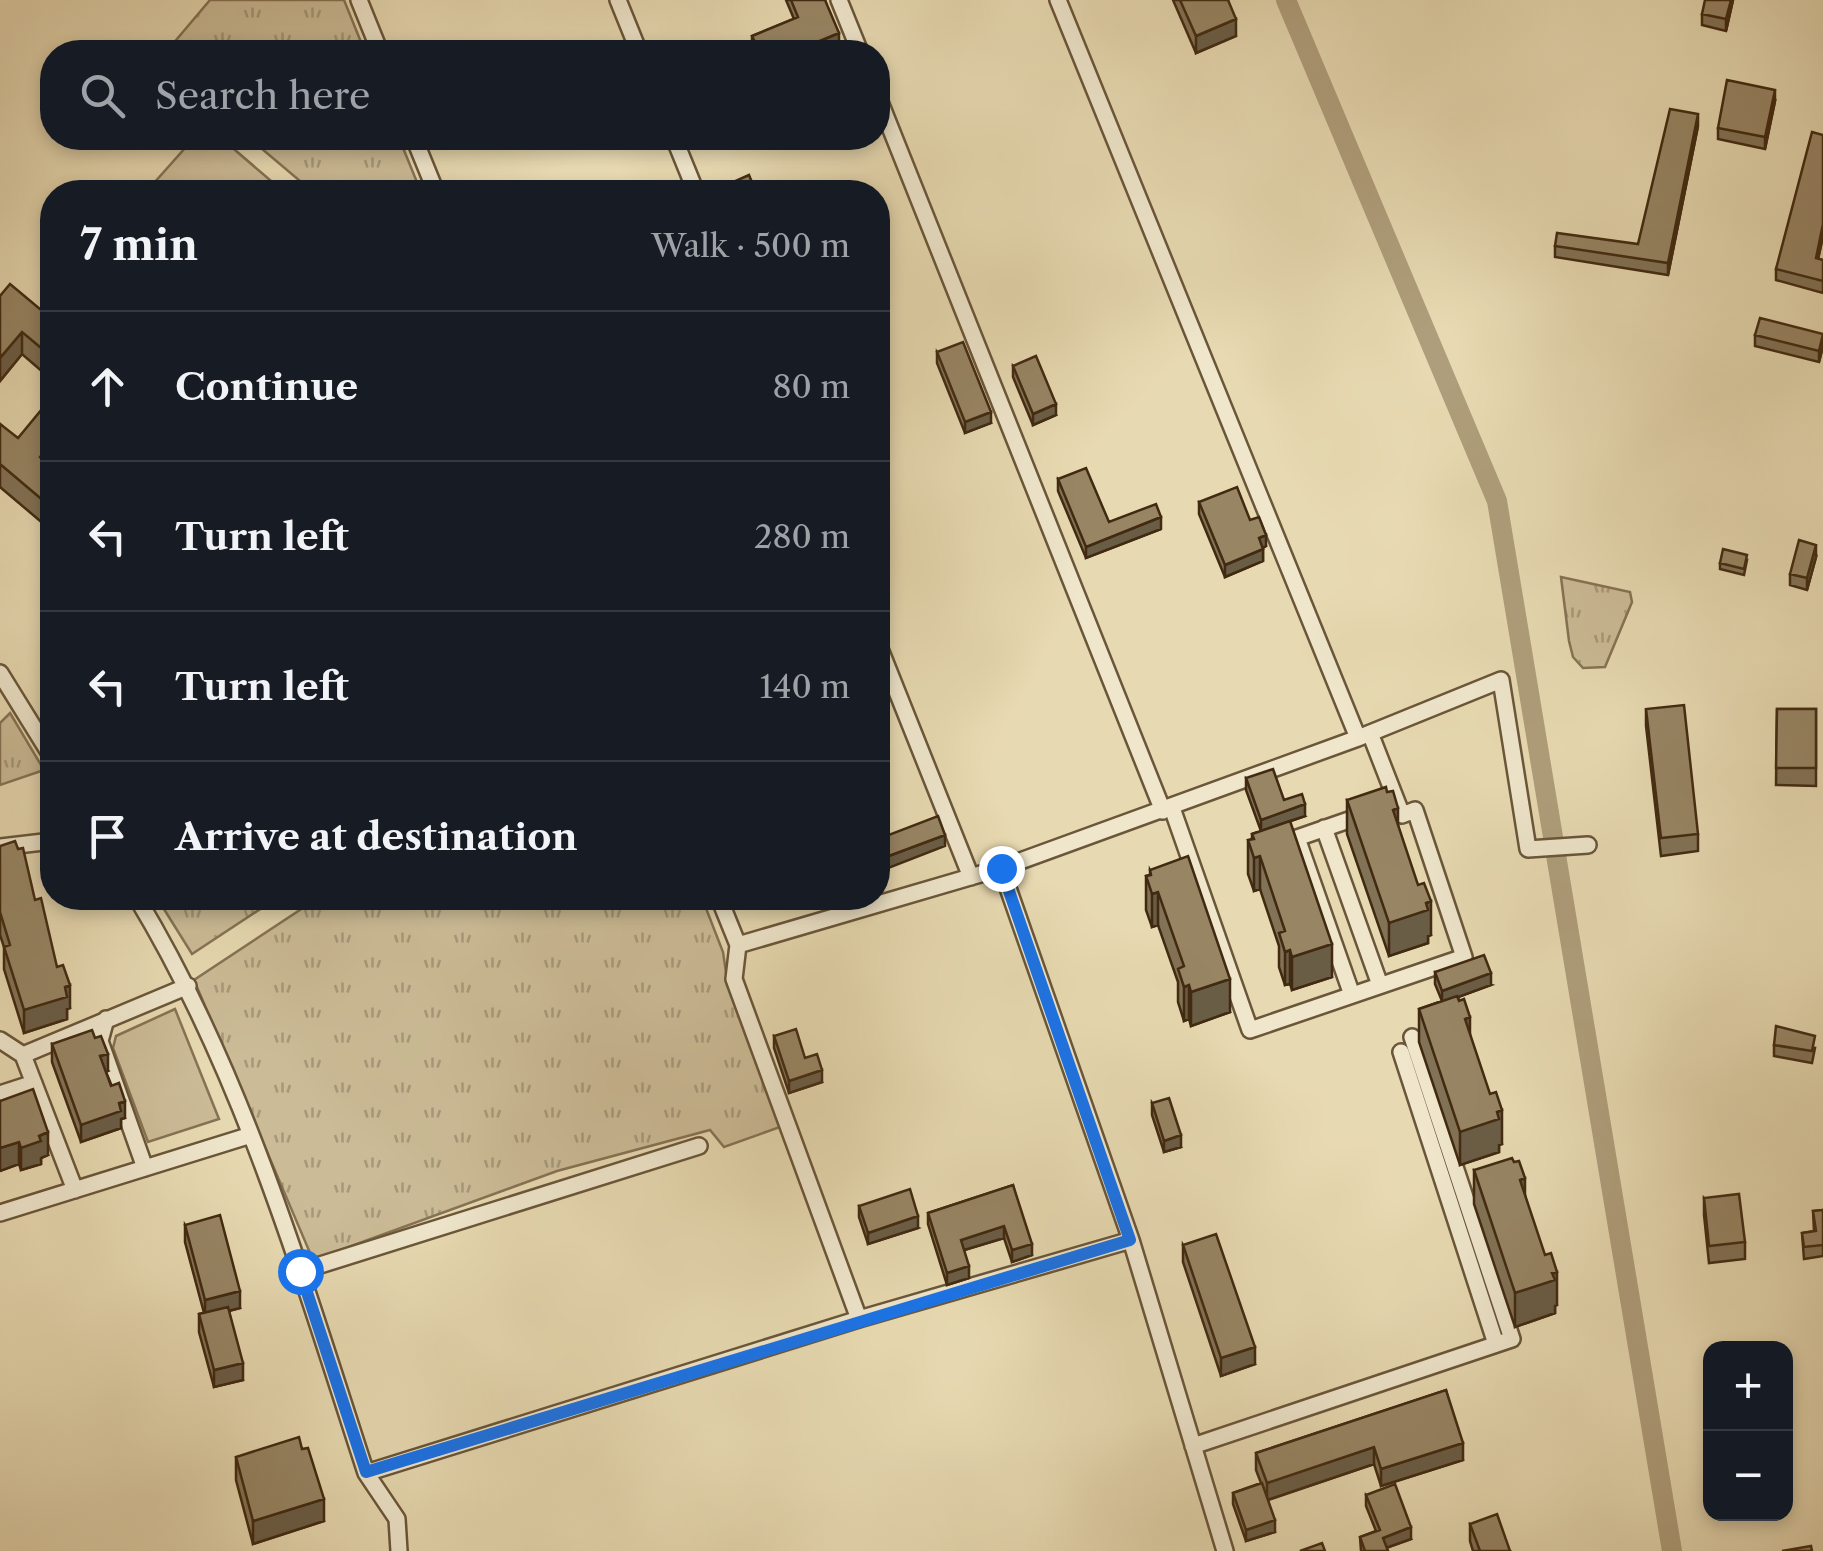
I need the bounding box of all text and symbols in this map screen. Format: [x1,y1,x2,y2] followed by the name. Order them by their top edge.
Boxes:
[40,40,890,150] search box
[75,68,130,123] icon: search
[155,72,370,119] text: Search here
[80,219,198,271] text: 7 min
[651,226,850,265] text: Walk · 500 m
[80,359,135,414] icon: ahead
[175,363,358,410] text: Continue
[772,367,850,406] text: 80 m
[80,509,135,564] icon: left
[175,513,349,560] text: Turn left
[754,517,850,556] text: 280 m
[80,659,135,714] icon: left
[175,663,349,710] text: Turn left
[759,667,850,706] text: 140 m
[80,809,135,864] icon: arrive
[175,813,578,860] text: Arrive at destination
[979,846,1025,892] route end
[278,1249,324,1295] route start
[1703,1341,1793,1521] map controls
[1703,1341,1793,1431] button: +
[1703,1431,1793,1521] button: −

